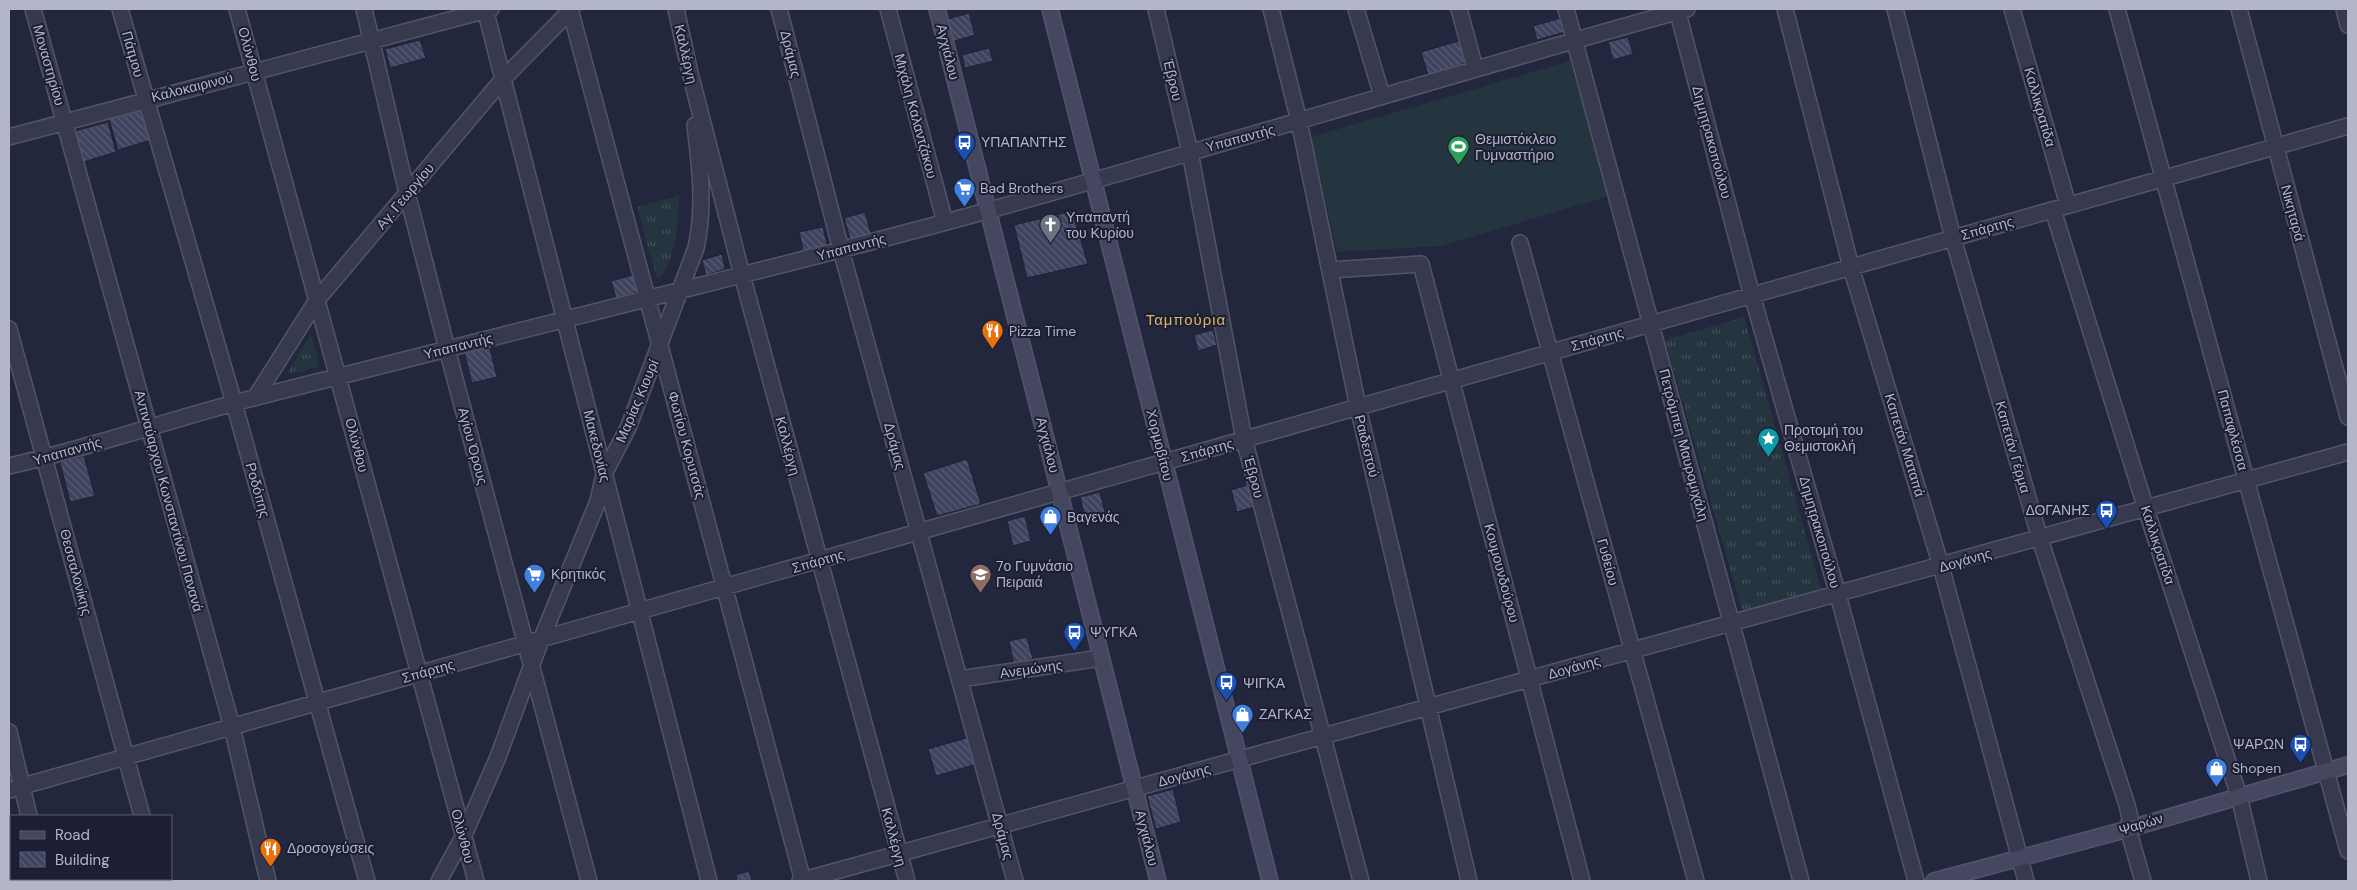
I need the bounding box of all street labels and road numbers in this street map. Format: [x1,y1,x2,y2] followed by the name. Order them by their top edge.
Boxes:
[932,22,964,82] street label: Αγχιάλου
[29,23,69,107] street label: Μοναστηρίου
[670,23,702,85] street label: Καλλέργη
[234,25,266,83] street label: Ολύνθου
[776,28,806,80] street label: Δράμας
[118,29,148,79] street label: Πάτμου
[891,52,941,180] street label: Μιχάλη Καλαντζάκου
[1159,56,1187,103] street label: Έβρου
[2020,65,2060,149] street label: Καλλικρατίδα
[149,68,235,106] street label: Καλοκαιρινού
[1688,84,1736,200] street label: Δημητρακοπούλου
[1204,120,1277,156] street label: Υπαπαντής
[372,159,438,233] street label: Αγ. Γεωργίου
[2277,183,2309,243] street label: Νικηταρά
[1959,212,2015,244] street label: Σπάρτης
[815,229,888,265] street label: Υπαπαντής
[1569,323,1625,355] street label: Σπάρτης
[422,329,495,363] street label: Υπαπαντής
[611,357,663,445] street label: Μαρίας Κιουρί
[1655,367,1713,523] street label: Πετρόμπεη Μαυρομιχάλη
[131,388,207,614] street label: Αντιναύαρχου Κωνσταντίνου Πανανά
[2214,388,2252,472] street label: Παπαφλέσσα
[664,389,710,501] street label: Φωτίου Κορυτσάς
[1881,391,1929,499] street label: Καπετάν Ματαπά
[1991,399,2035,495] street label: Καπετάν Γέρμα
[454,405,492,487] street label: Αγίου Όρους
[1142,407,1178,483] street label: Χορμοβίτου
[579,408,615,484] street label: Μακεδονίας
[1351,413,1383,479] street label: Ραιδεστού
[772,415,804,477] street label: Καλλέργη
[1032,415,1064,475] street label: Αγχιάλου
[341,416,373,474] street label: Ολύνθου
[880,420,910,472] street label: Δράμας
[31,433,104,469] street label: Υπαπαντής
[1179,434,1235,466] street label: Σπάρτης
[1240,453,1268,500] street label: Έβρου
[242,460,274,520] street label: Ροδόπης
[1795,474,1845,590] street label: Δημητρακοπούλου
[2137,503,2179,587] street label: Καλλικρατίδα
[1480,522,1524,624] street label: Κουμουνδούρου
[56,527,96,617] street label: Θεσσαλονίκης
[1593,537,1623,587] street label: Γυθείου
[1937,544,1994,576] street label: Δογάνης
[790,545,846,577] street label: Σπάρτης
[1546,651,1603,683] street label: Δογάνης
[400,655,456,687] street label: Σπάρτης
[999,656,1064,682] street label: Ανεμώνης
[1156,759,1213,791] street label: Δογάνης
[878,806,910,868] street label: Καλλέργη
[447,807,479,865] street label: Ολύνθου
[1131,808,1163,868] street label: Αγχιάλου
[2117,809,2165,839] street label: Ψαρών
[988,810,1018,862] street label: Δράμας

